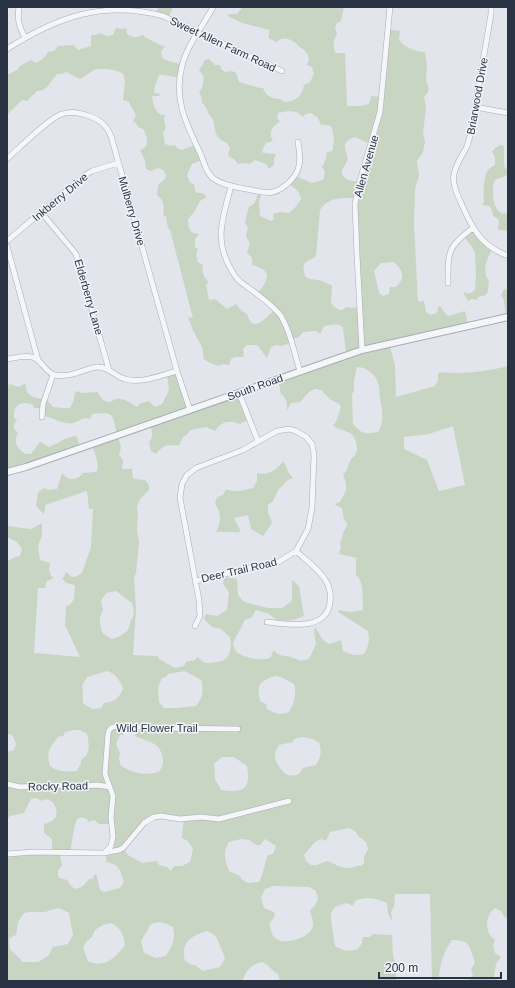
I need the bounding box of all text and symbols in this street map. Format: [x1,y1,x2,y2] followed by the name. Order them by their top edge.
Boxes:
[168,14,278,74] street label: Sweet Allen Farm Road
[464,56,490,136] street label: Briarwood Drive
[351,134,381,198] street label: Allen Avenue
[30,170,90,224] street label: Inkberry Drive
[116,175,148,247] street label: Mulberry Drive
[72,258,106,336] street label: Elderberry Lane
[226,371,284,403] street label: South Road
[200,555,278,585] street label: Deer Trail Road
[116,722,198,734] street label: Wild Flower Trail
[28,779,88,793] street label: Rocky Road
[379,954,501,980] scale bar
[385,961,418,975] text: 200 m

